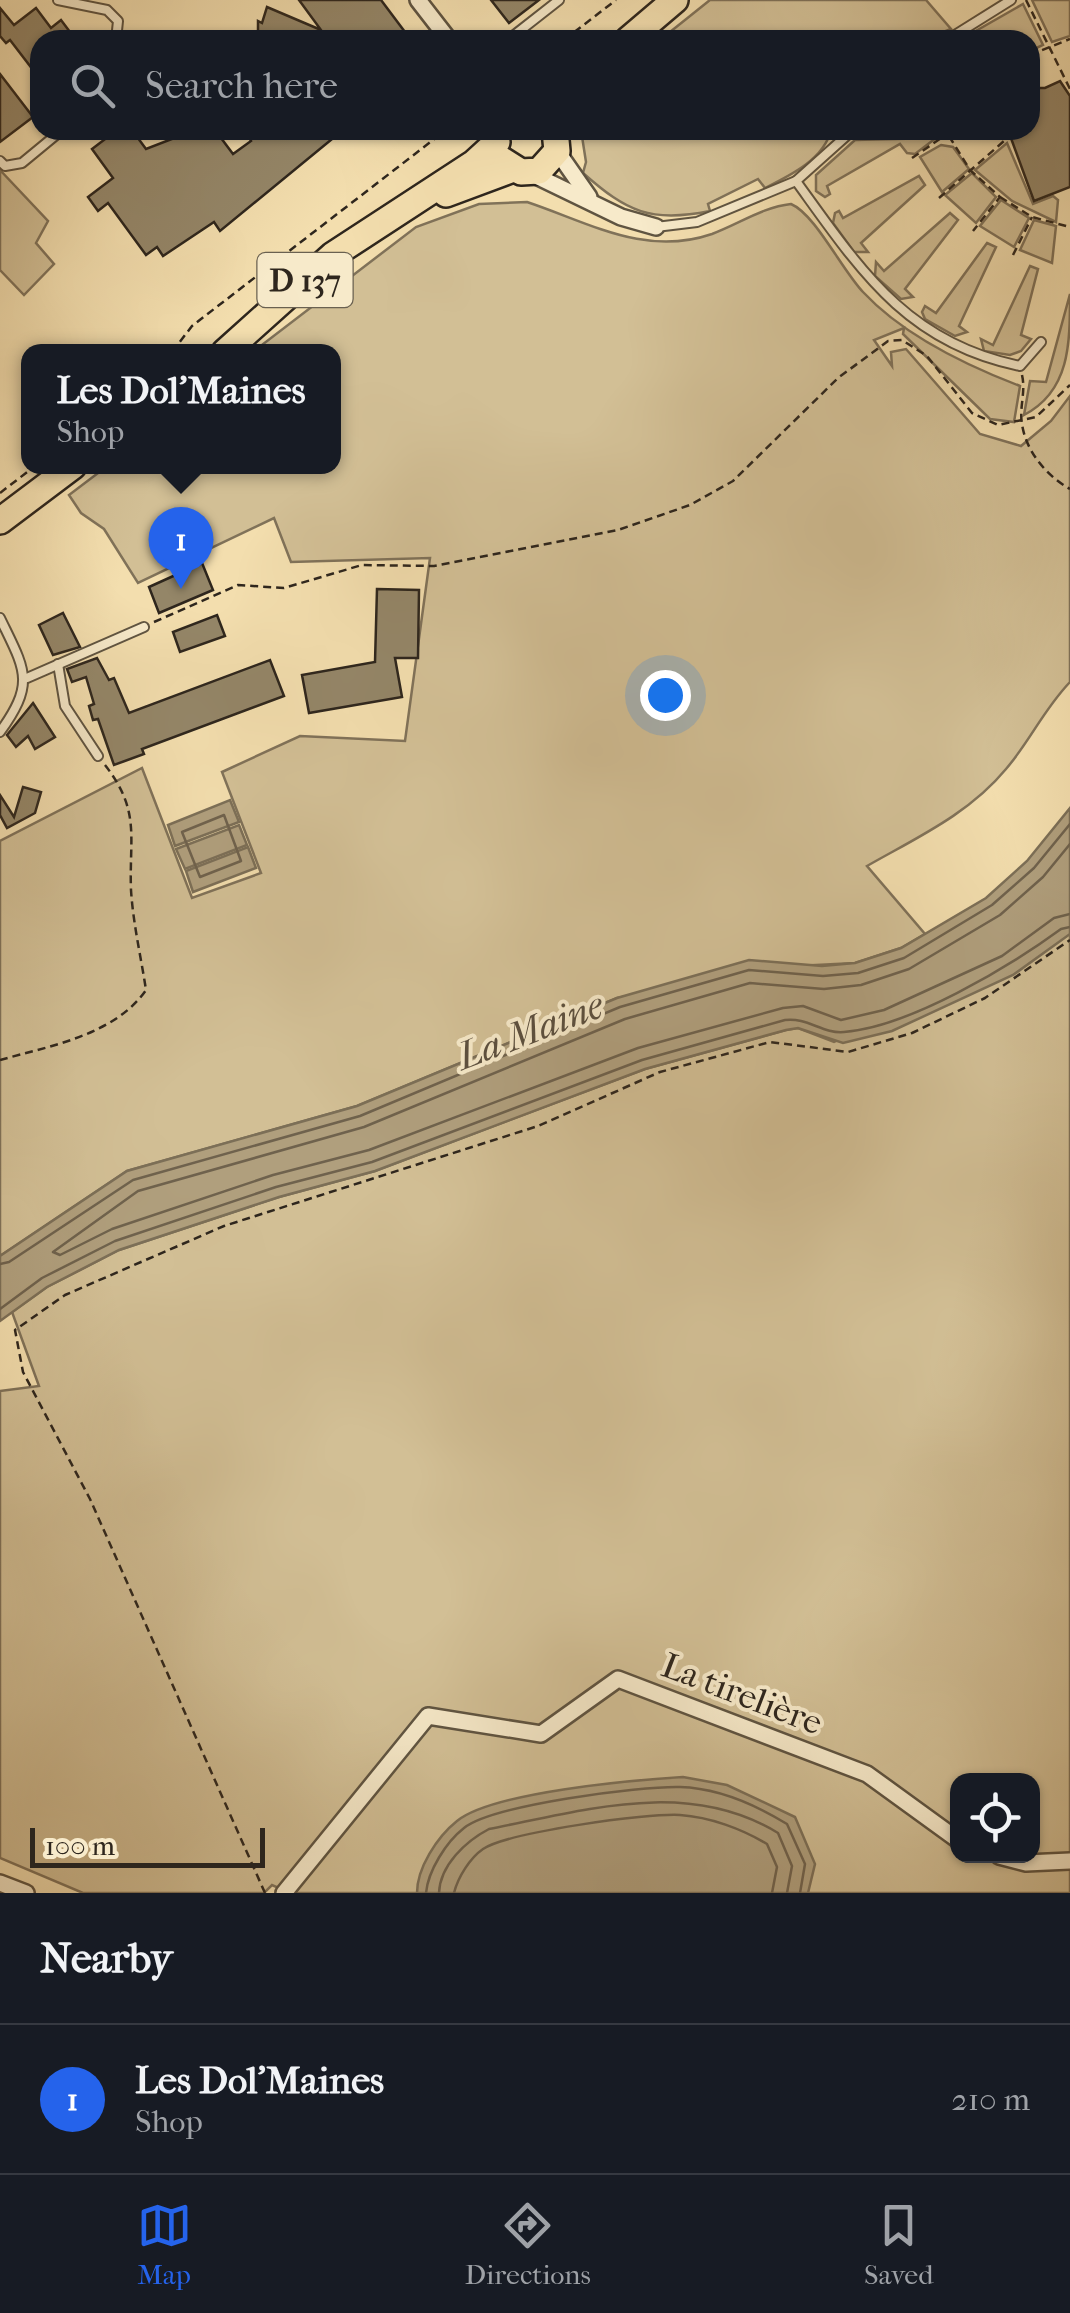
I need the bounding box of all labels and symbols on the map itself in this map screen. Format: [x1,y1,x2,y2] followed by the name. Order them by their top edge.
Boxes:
[258,253,352,307] road number: D 137
[148,506,214,589] pin: 1
[640,670,691,721] your location
[448,982,611,1080] water label: La Maine
[656,1645,828,1743] street label: La tirelière
[30,1823,265,1868] scale bar

